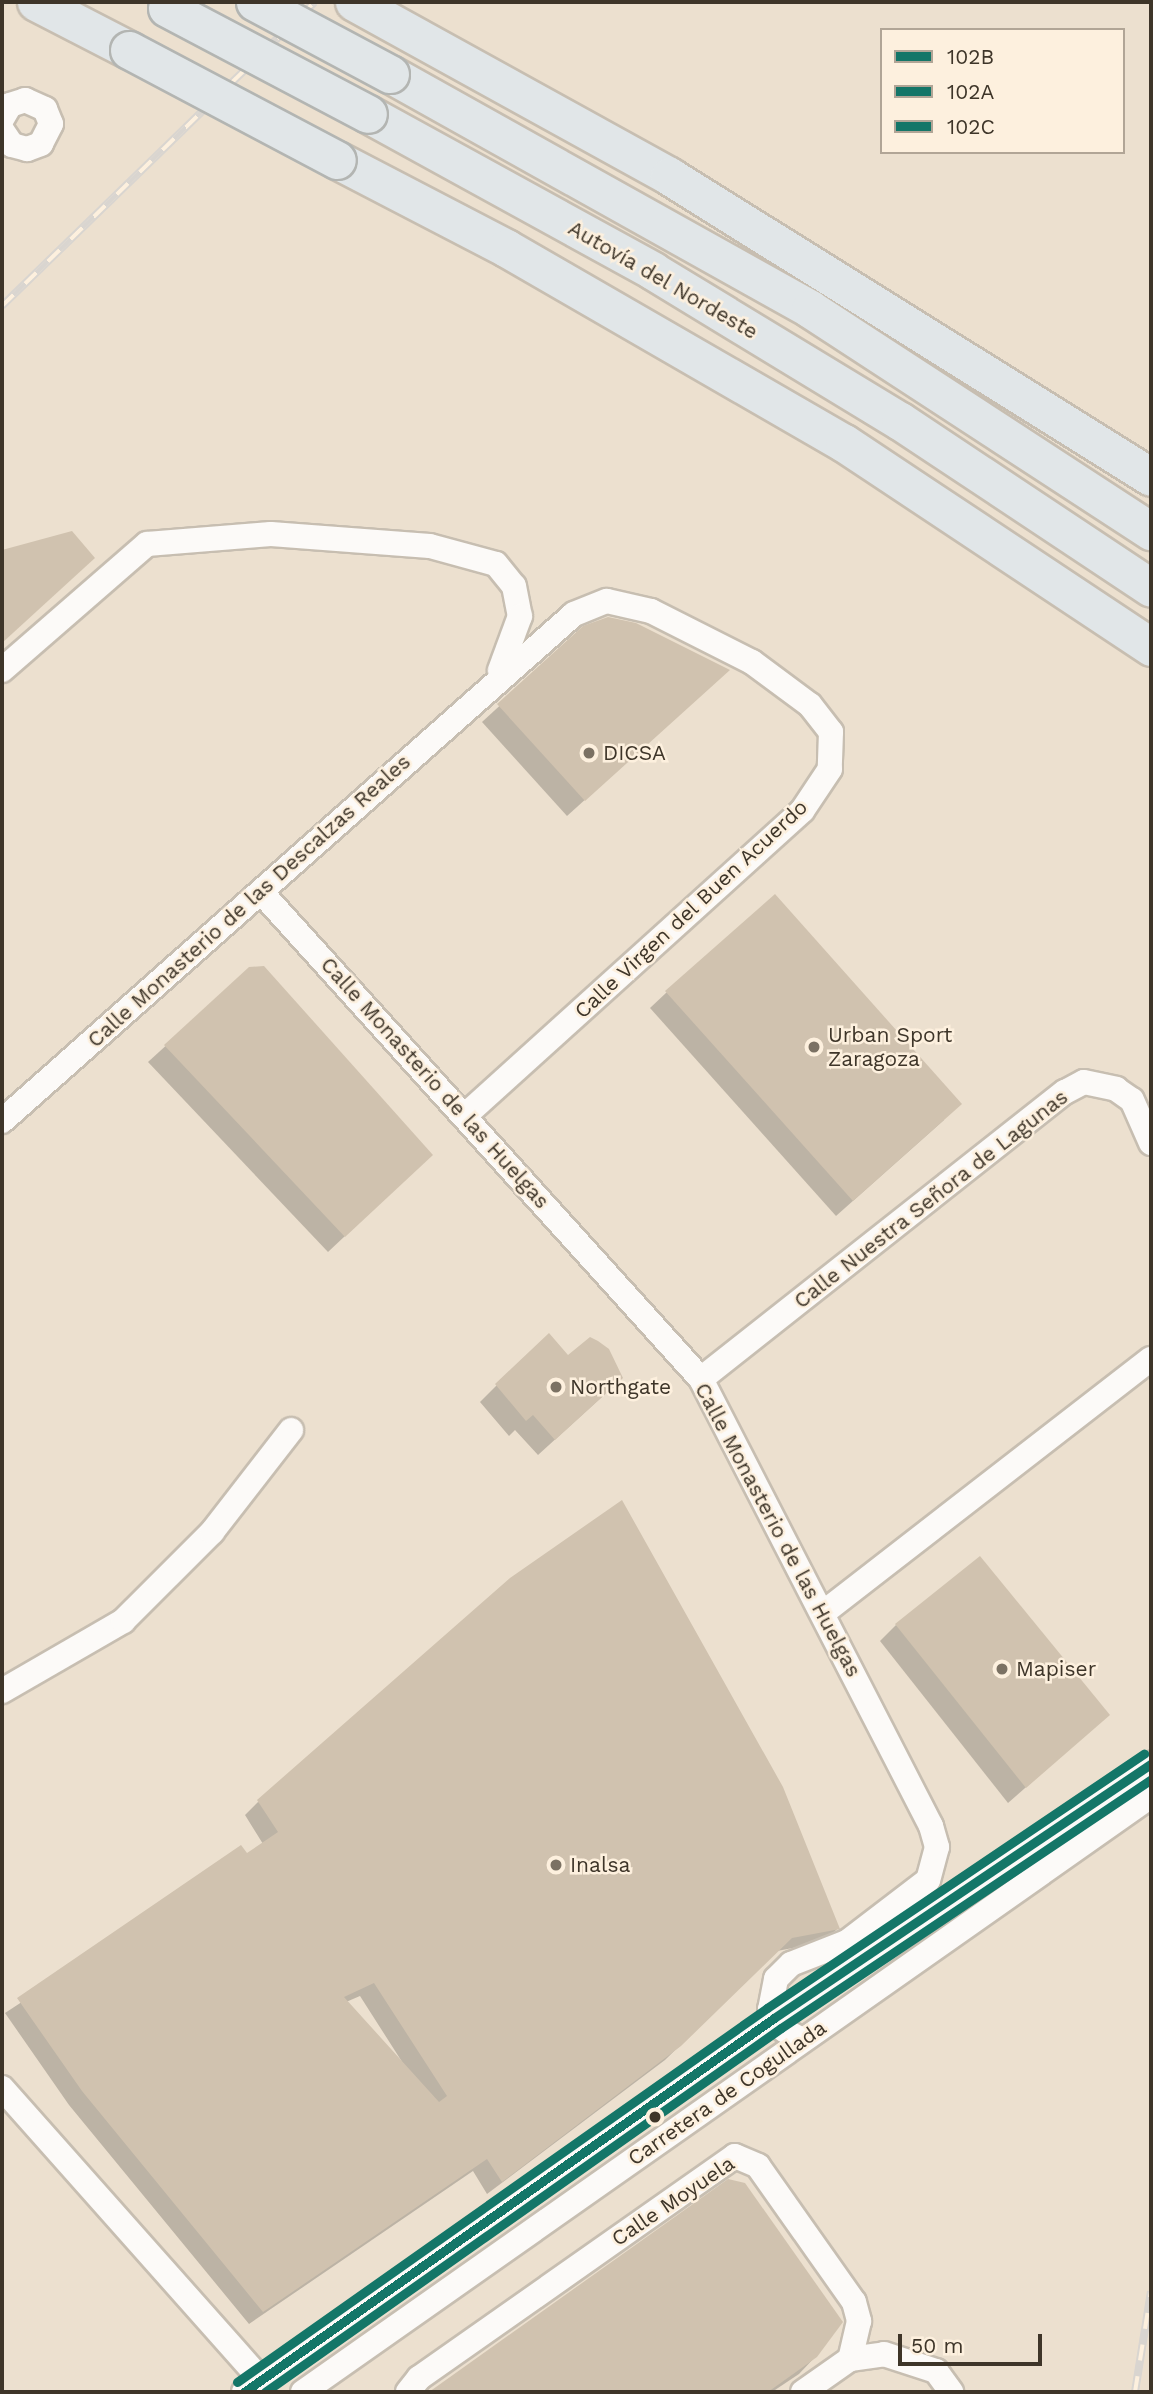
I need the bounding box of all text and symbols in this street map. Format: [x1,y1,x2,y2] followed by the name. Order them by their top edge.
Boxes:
[880,28,1125,154] legend
[947,44,994,69] text: 102B
[947,79,994,104] text: 102A
[947,114,995,139] text: 102C
[563,215,763,345] street label: Autovía del Nordeste
[603,740,666,766] place label: DICSA
[581,745,597,761] marker: DICSA
[82,749,416,1053] street label: Calle Monasterio de las Descalzas Reales
[569,794,813,1024] street label: Calle Virgen del Buen Acuerdo
[315,952,555,1214] street label: Calle Monasterio de las Huelgas
[828,1022,952,1072] place label: Urban Sport Zaragoza
[806,1039,822,1055] marker: Urban Sport Zaragoza
[789,1084,1073,1314] street label: Calle Nuestra Señora de Lagunas
[570,1374,671,1400] place label: Northgate
[548,1379,564,1395] marker: Northgate
[690,1379,866,1681] street label: Calle Monasterio de las Huelgas
[1016,1656,1096,1682] place label: Mapiser
[994,1661,1010,1677] marker: Mapiser
[570,1852,630,1878] place label: Inalsa
[548,1857,564,1873] marker: Inalsa
[623,2015,831,2171] street label: Carretera de Cogullada
[648,2110,662,2124] unlabelled marker
[607,2151,739,2251] street label: Calle Moyuela
[901,2320,1044,2364] scale bar
[911,2333,963,2358] text: 50 m

